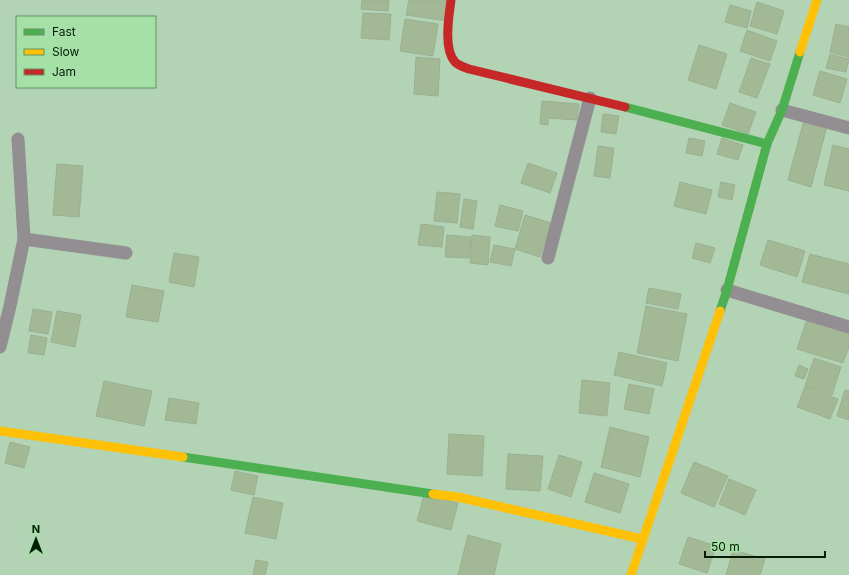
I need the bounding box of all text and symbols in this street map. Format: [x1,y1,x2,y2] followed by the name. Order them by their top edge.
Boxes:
[16,16,156,88] legend
[52,24,76,39] text: Fast
[52,44,80,59] text: Slow
[52,64,76,79] text: Jam
[16,519,56,559] north arrow
[32,522,40,536] text: N
[705,533,825,559] scale bar
[711,539,740,554] text: 50 m

